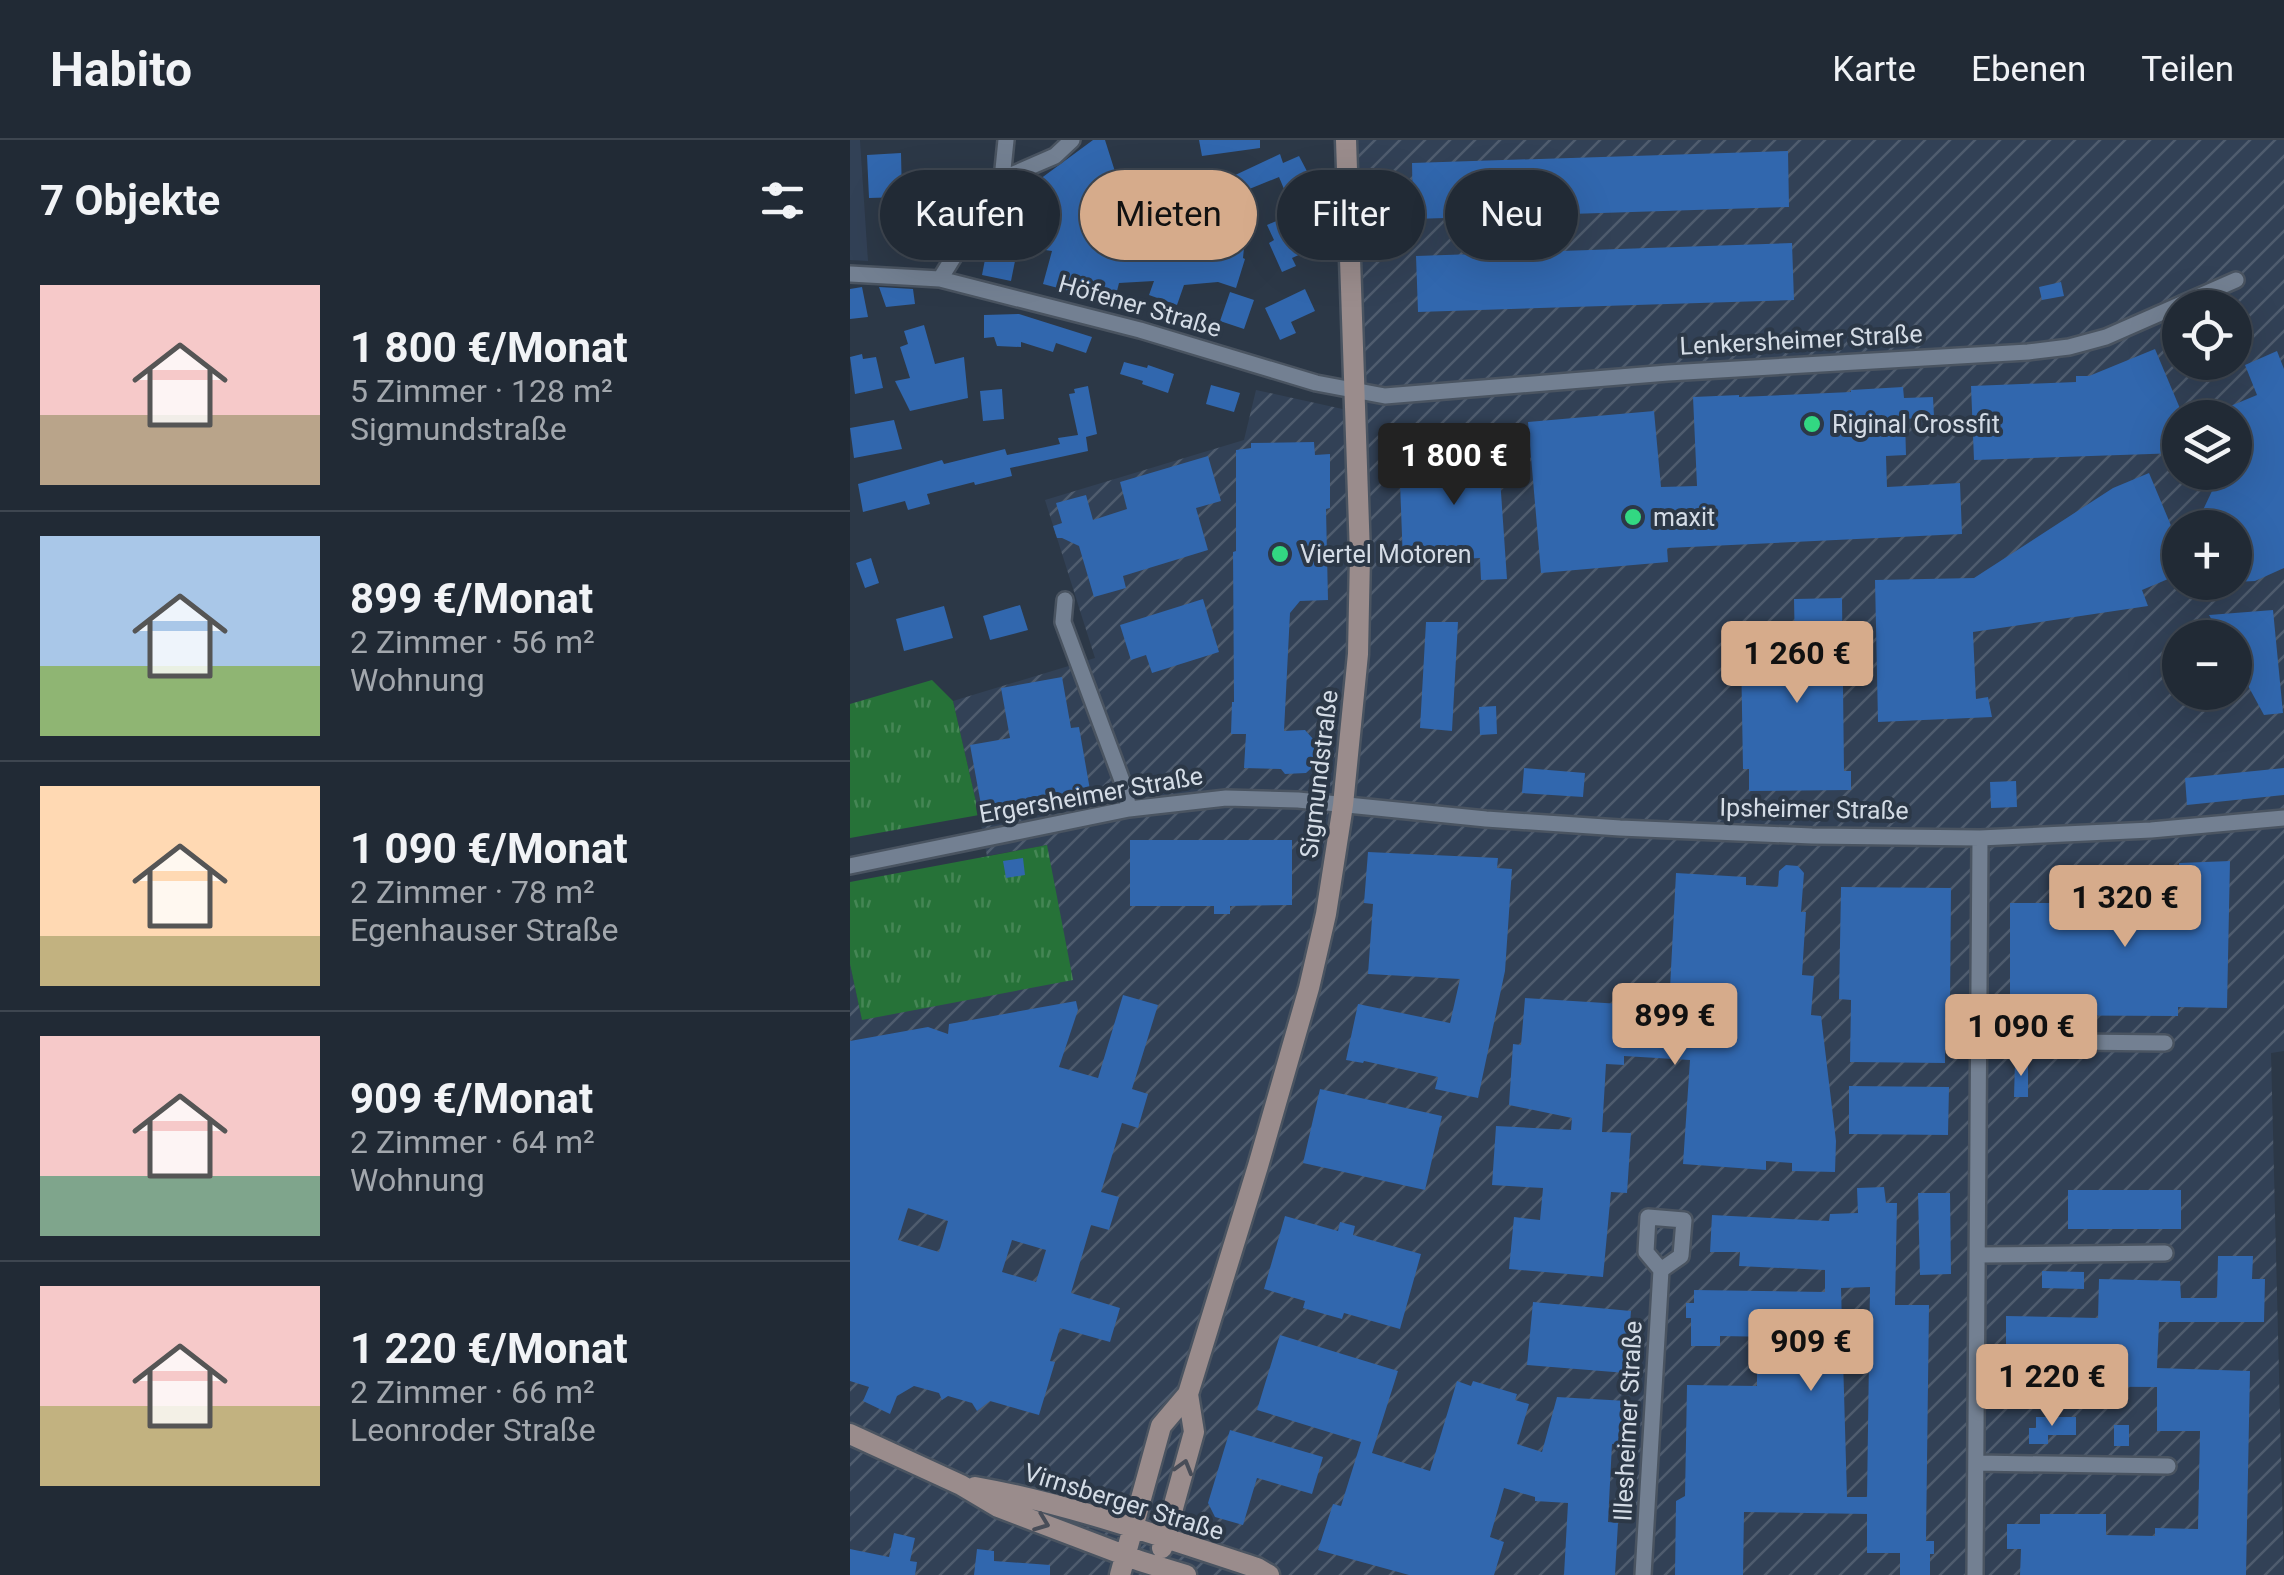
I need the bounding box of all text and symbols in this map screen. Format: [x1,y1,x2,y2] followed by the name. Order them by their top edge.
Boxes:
[50,41,192,98] text: Habito
[1832,49,1916,90] text: Karte
[1971,49,2086,90] text: Ebenen
[2141,49,2234,90] text: Teilen
[880,170,1060,260] chip: Kaufen
[1080,170,1257,260] chip: Mieten
[1277,170,1425,260] chip: Filter
[1445,170,1578,260] chip: Neu
[755,173,810,228] icon: filters
[40,176,220,225] text: 7 Objekte
[1055,269,1225,343] street label: Höfener Straße
[2162,290,2252,710] map controls
[2162,290,2252,380] button: locate
[1679,319,1923,361] street label: Lenkersheimer Straße
[350,323,628,372] text: 1 800 €/Monat
[120,325,240,445] icon: home
[350,372,613,410] text: 5 Zimmer · 128 m²
[2162,400,2252,490] button: layers
[350,410,567,448] text: Sigmundstraße
[1832,410,2000,439] place label: Riginal Crossfit
[1801,413,1823,435] marker: Riginal Crossfit
[1362,423,1546,508] pin: 1 800 €
[1400,436,1508,474] text: 1 800 €
[1653,503,1715,532] place label: maxit
[1622,506,1644,528] marker: maxit
[2162,510,2252,600] button: +
[1300,540,1472,569] place label: Viertel Motoren
[1269,543,1291,565] marker: Viertel Motoren
[350,574,593,623] text: 899 €/Monat
[120,576,240,696] icon: home
[2162,620,2252,710] button: −
[1705,621,1889,706] pin: 1 260 €
[350,623,595,661] text: 2 Zimmer · 56 m²
[1743,634,1851,672] text: 1 260 €
[350,661,485,699] text: Wohnung
[1294,688,1344,860] street label: Sigmundstraße
[977,761,1205,829] street label: Ergersheimer Straße
[1719,793,1909,825] street label: Ipsheimer Straße
[350,824,628,873] text: 1 090 €/Monat
[120,826,240,946] icon: home
[2033,865,2217,950] pin: 1 320 €
[350,873,595,911] text: 2 Zimmer · 78 m²
[2071,878,2179,916] text: 1 320 €
[350,911,619,949] text: Egenhauser Straße
[1605,983,1745,1068] pin: 899 €
[1929,994,2113,1079] pin: 1 090 €
[1634,996,1716,1034] text: 899 €
[1967,1007,2075,1045] text: 1 090 €
[350,1074,593,1123] text: 909 €/Monat
[120,1076,240,1196] icon: home
[350,1123,595,1161] text: 2 Zimmer · 64 m²
[350,1161,485,1199] text: Wohnung
[1741,1309,1881,1394] pin: 909 €
[1608,1320,1648,1522] street label: Illesheimer Straße
[1770,1322,1852,1360] text: 909 €
[350,1324,628,1373] text: 1 220 €/Monat
[120,1326,240,1446] icon: home
[1960,1344,2144,1429] pin: 1 220 €
[1998,1357,2106,1395] text: 1 220 €
[350,1373,595,1411] text: 2 Zimmer · 66 m²
[350,1411,596,1449] text: Leonroder Straße
[1021,1458,1227,1546] street label: Virnsberger Straße
[1172,1459,1193,1476] one-way arrow
[1032,1512,1049,1532] one-way arrow

